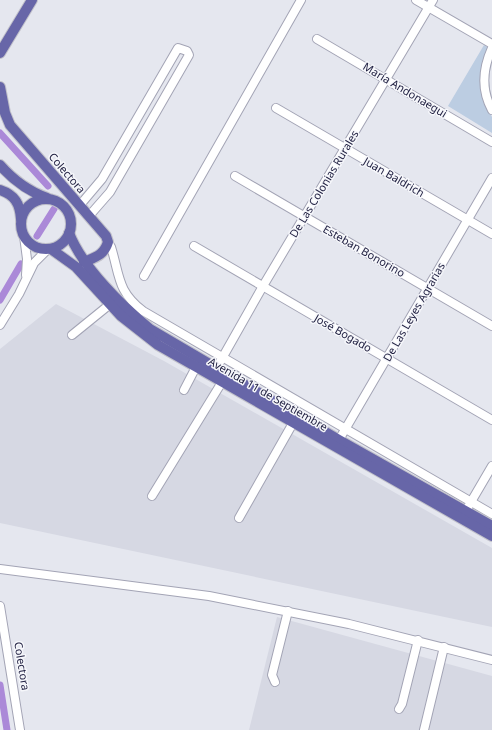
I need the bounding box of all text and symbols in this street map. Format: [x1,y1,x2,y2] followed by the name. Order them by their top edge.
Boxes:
[361,59,450,121] street label: María Andonaegui
[286,127,362,240] street label: De Las Colonias Rurales
[46,149,89,196] street label: Colectora
[360,153,427,200] street label: Juan Baldrich
[321,221,408,280] street label: Esteban Bonorino
[379,260,448,364] street label: De Las Leyes Agrarias
[311,310,375,355] street label: José Bogado
[206,353,331,434] street label: Avenida 11 de Septiembre
[11,641,34,691] street label: Colectora

